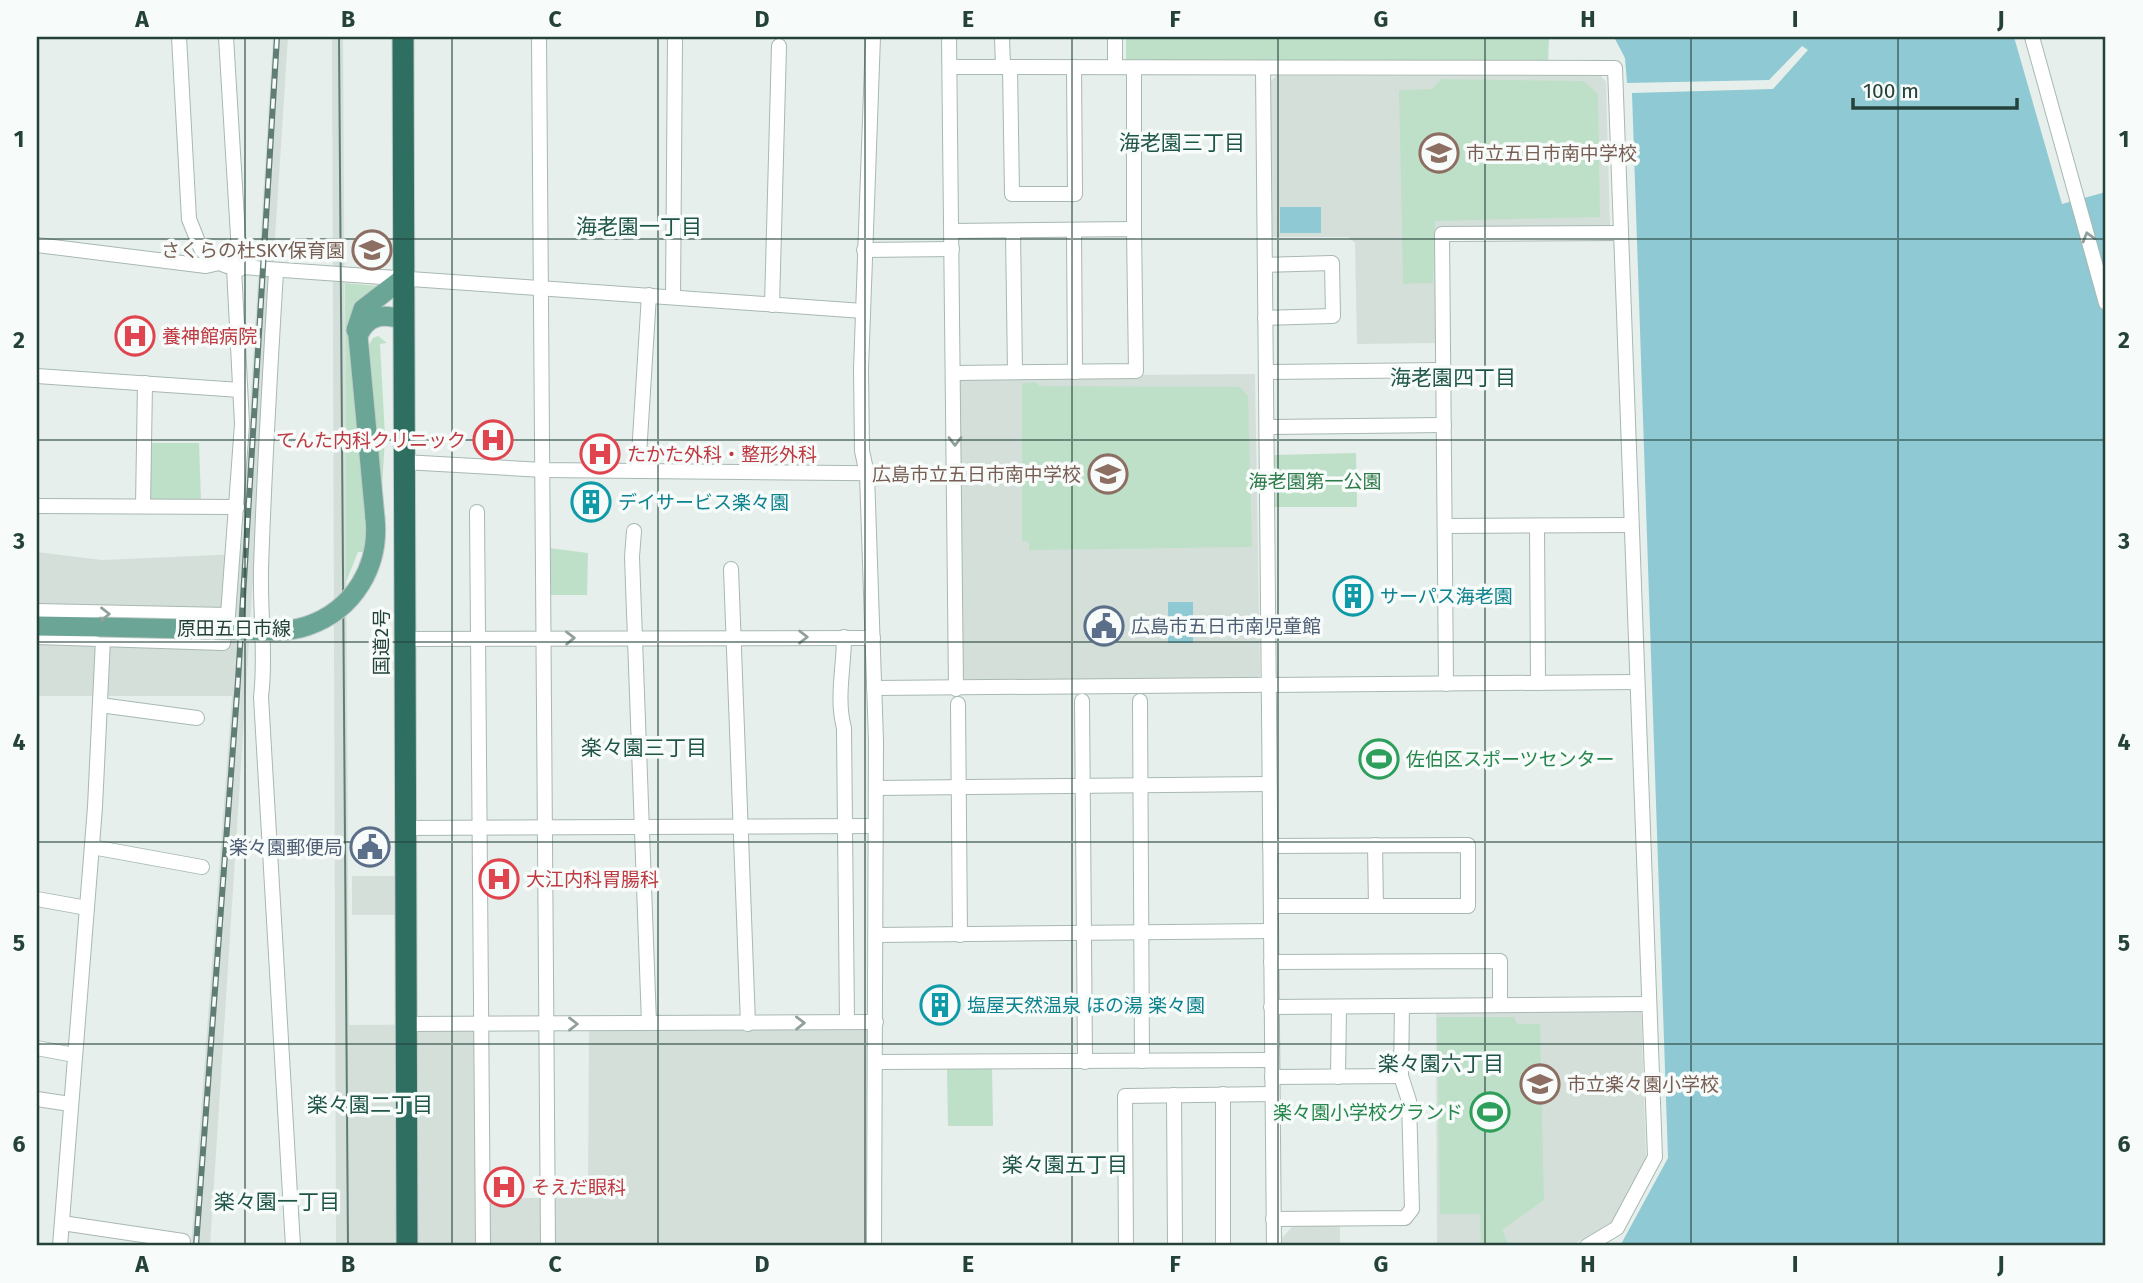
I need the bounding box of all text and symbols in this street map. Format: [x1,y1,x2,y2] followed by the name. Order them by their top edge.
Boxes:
[134,5,149,33] text: A
[341,5,355,33] text: B
[548,5,562,33] text: C
[755,5,770,33] text: D
[962,5,974,33] text: E
[1169,5,1181,33] text: F
[1374,5,1388,33] text: G
[1580,5,1596,33] text: H
[1792,5,1798,33] text: I
[1996,5,2005,33] text: J
[1853,66,2017,110] scale bar
[1863,78,1919,104] text: 100 m
[14,125,24,153] text: 1
[2119,125,2129,153] text: 1
[1119,130,1245,156] district label: 海老園三丁目
[1418,132,1460,174] school or university icon: 市立五日市南中学校
[1466,142,1637,165] place label: 市立五日市南中学校
[576,214,702,240] district label: 海老園一丁目
[351,229,393,271] school or university icon: さくらの杜SKY保育園
[2082,232,2096,244] one-way arrow
[161,239,345,262] place label: さくらの杜SKY保育園
[114,315,156,357] hospital icon: 養神館病院
[162,325,257,348] place label: 養神館病院
[13,326,25,354] text: 2
[2118,326,2130,354] text: 2
[1390,365,1516,391] district label: 海老園四丁目
[472,419,514,461] hospital icon: てんた内科クリニック
[276,429,466,452] place label: てんた内科クリニック
[579,433,621,475] hospital icon: たかた外科・整形外科
[947,436,963,447] one-way arrow
[627,443,817,466] place label: たかた外科・整形外科
[1087,453,1129,495] school or university icon: 広島市立五日市南中学校
[872,463,1081,486] place label: 広島市立五日市南中学校
[1248,470,1382,493] park label: 海老園第一公園
[570,481,612,523] building icon: デイサービス楽々園
[618,491,789,514] place label: デイサービス楽々園
[12,527,25,555] text: 3
[2117,527,2130,555] text: 3
[1332,575,1374,617] building icon: サーパス海老園
[1380,585,1513,608] place label: サーパス海老園
[1083,605,1125,647] public building icon: 広島市五日市南児童館
[100,606,111,622] one-way arrow
[370,609,393,675] street label: 国道2号
[1131,615,1321,638] place label: 広島市五日市南児童館
[177,617,291,640] street label: 原田五日市線
[798,629,808,645] one-way arrow
[565,630,575,646] one-way arrow
[13,728,26,756] text: 4
[2118,728,2131,756] text: 4
[581,735,707,761] district label: 楽々園三丁目
[1358,738,1400,780] sports icon: 佐伯区スポーツセンター
[1406,748,1615,771] place label: 佐伯区スポーツセンター
[349,826,391,868] public building icon: 楽々園郵便局
[229,836,343,859] place label: 楽々園郵便局
[478,858,520,900] hospital icon: 大江内科胃腸科
[526,868,659,891] place label: 大江内科胃腸科
[13,929,25,957] text: 5
[2118,929,2130,957] text: 5
[919,984,961,1026] building icon: 塩屋天然温泉 ほの湯 楽々園
[967,994,1205,1017] place label: 塩屋天然温泉 ほの湯 楽々園
[795,1015,806,1031] one-way arrow
[568,1016,578,1032] one-way arrow
[1378,1051,1504,1077] district label: 楽々園六丁目
[1519,1063,1561,1105] school or university icon: 市立楽々園小学校
[1567,1073,1719,1096] place label: 市立楽々園小学校
[1469,1091,1511,1133] sports icon: 楽々園小学校グランド
[307,1092,433,1118] district label: 楽々園二丁目
[1273,1101,1463,1124] place label: 楽々園小学校グランド
[13,1130,26,1158] text: 6
[2118,1130,2131,1158] text: 6
[1002,1152,1128,1178] district label: 楽々園五丁目
[483,1166,525,1208] hospital icon: そえだ眼科
[531,1176,626,1199] place label: そえだ眼科
[214,1189,340,1215] district label: 楽々園一丁目
[134,1250,149,1278] text: A
[341,1250,355,1278] text: B
[548,1250,562,1278] text: C
[755,1250,770,1278] text: D
[962,1250,974,1278] text: E
[1169,1250,1181,1278] text: F
[1374,1250,1388,1278] text: G
[1580,1250,1596,1278] text: H
[1792,1250,1798,1278] text: I
[1996,1250,2005,1278] text: J

